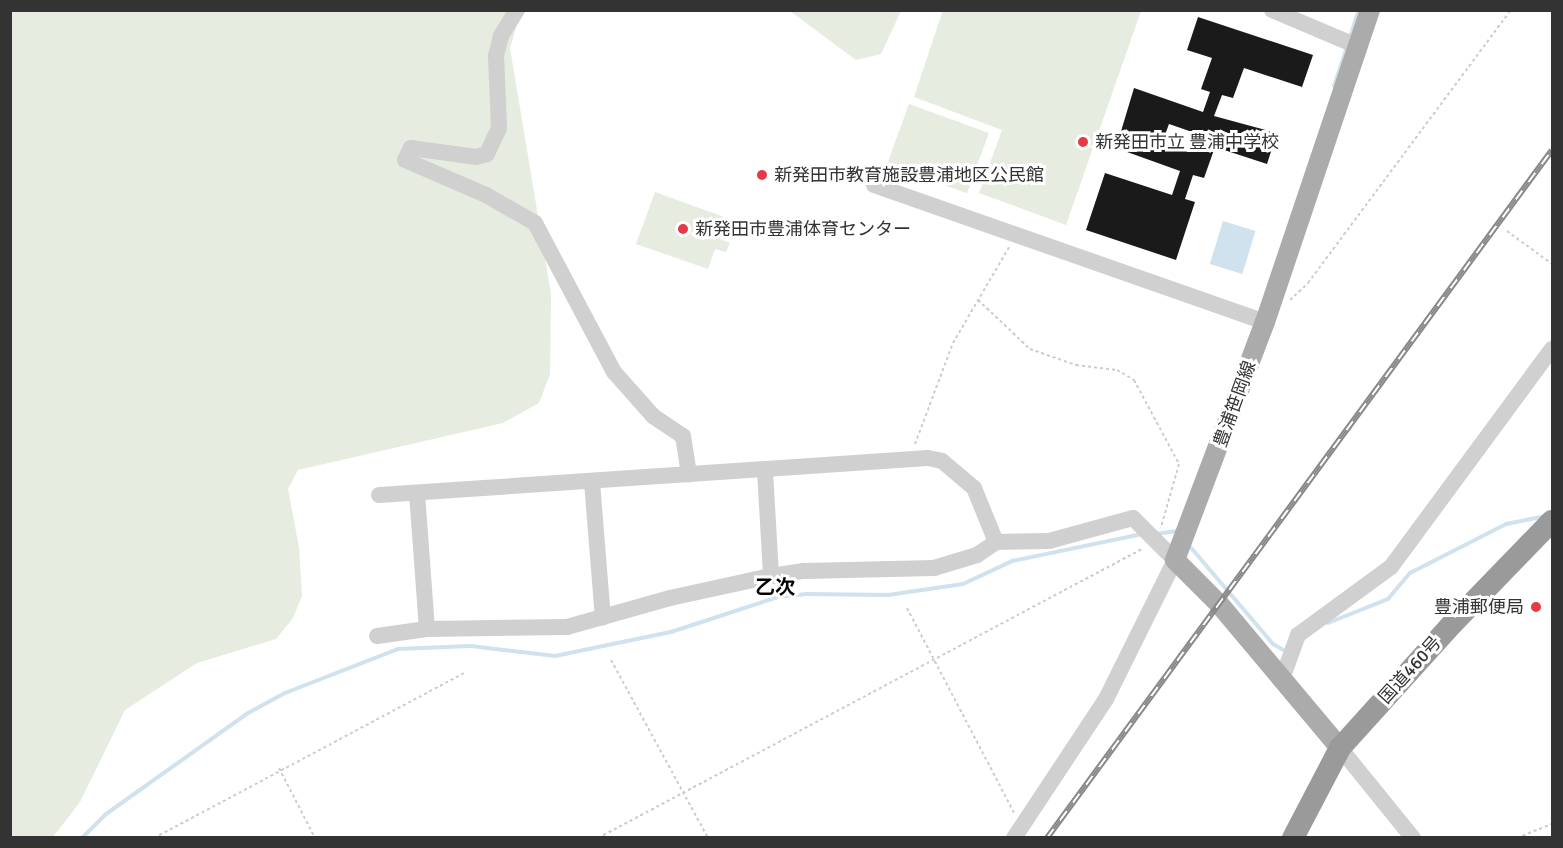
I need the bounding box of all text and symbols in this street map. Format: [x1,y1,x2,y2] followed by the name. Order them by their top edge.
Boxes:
[1095,131,1279,153] place label: 新発田市立 豊浦中学校
[1076,135,1090,149] marker: 新発田市立 豊浦中学校
[774,164,1044,186] place label: 新発田市教育施設豊浦地区公民館
[755,168,769,182] marker: 新発田市教育施設豊浦地区公民館
[695,218,911,240] place label: 新発田市豊浦体育センター
[676,222,690,236] marker: 新発田市豊浦体育センター
[1209,358,1261,450] street label: 豊浦笹岡線
[755,575,795,599] district label: 乙次
[1434,596,1524,618] place label: 豊浦郵便局
[1529,600,1543,614] marker: 豊浦郵便局
[1374,632,1446,708] street label: 国道460号

